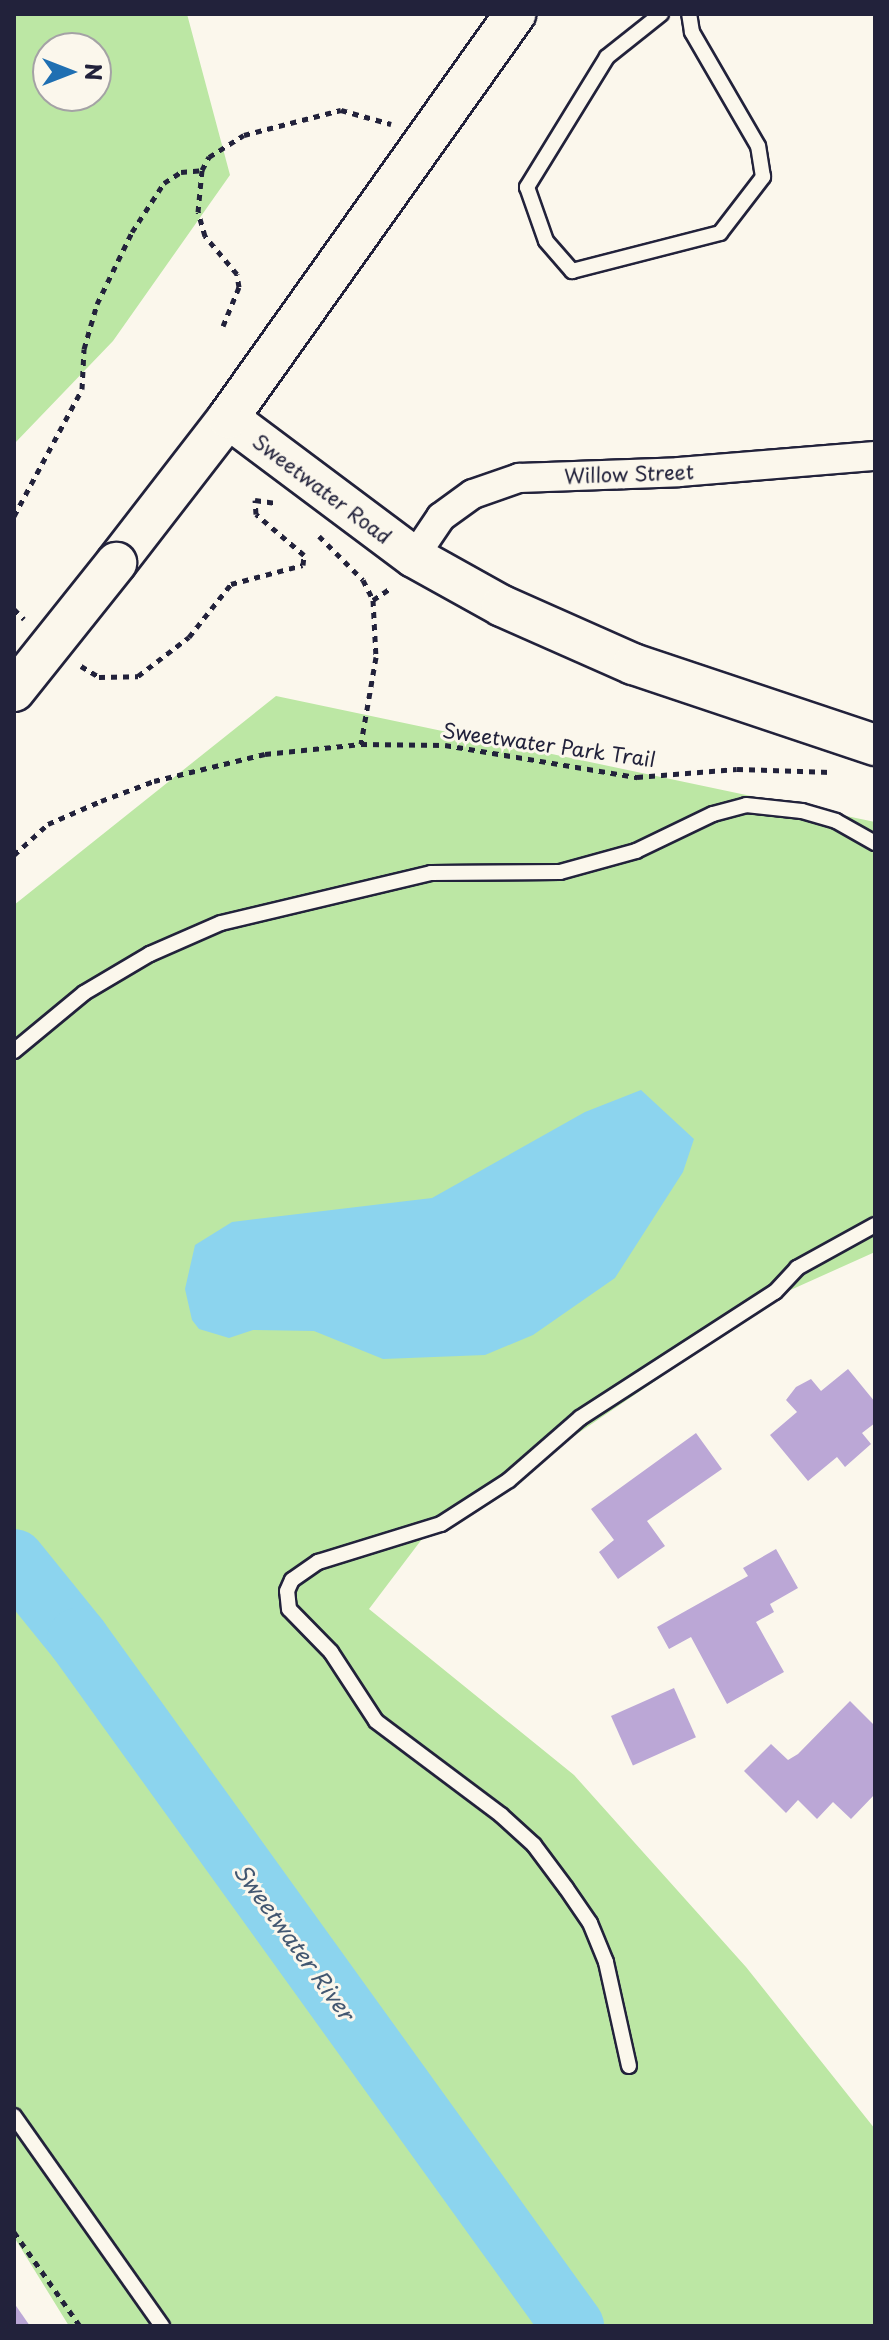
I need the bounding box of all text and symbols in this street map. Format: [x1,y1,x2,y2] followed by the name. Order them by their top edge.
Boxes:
[32,32,112,112] north arrow
[78,63,111,81] text: N
[247,429,397,549] street label: Sweetwater Road
[564,460,694,488] street label: Willow Street
[440,718,658,772] street label: Sweetwater Park Trail
[230,1858,360,2024] water label: Sweetwater River

